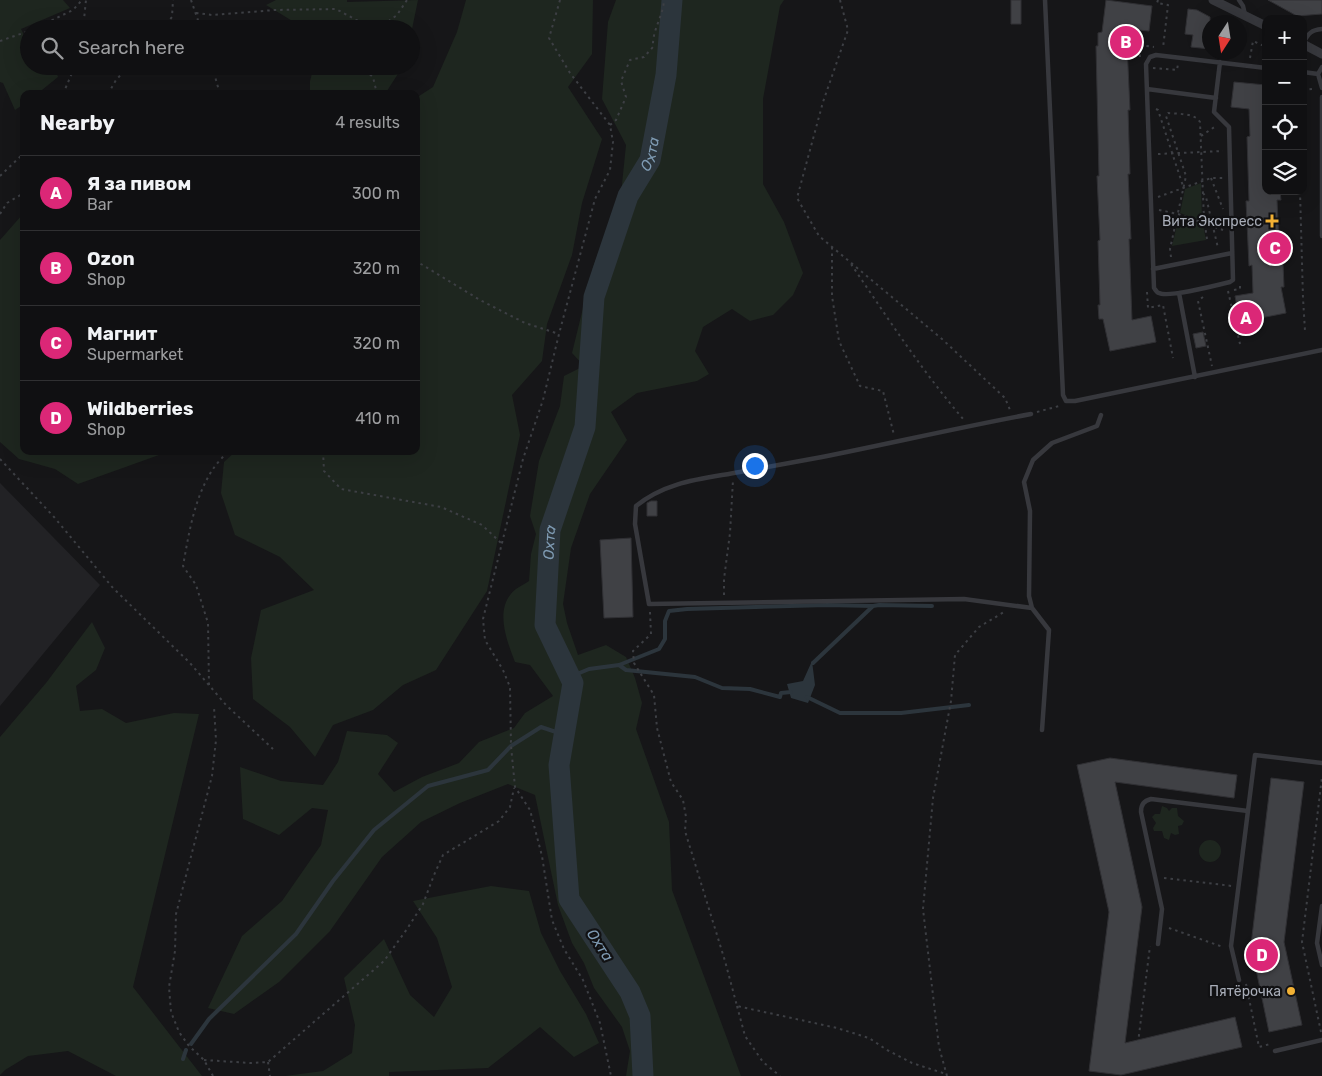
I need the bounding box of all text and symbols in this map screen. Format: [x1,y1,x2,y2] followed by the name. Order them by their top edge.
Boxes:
[1202,15,1247,60] north arrow
[1262,15,1307,195] map controls
[1262,15,1307,60] button: +
[20,20,420,75] search box
[1110,23,1142,61] pin: B
[38,34,66,62] icon: search
[78,36,185,59] text: Search here
[1262,60,1307,105] button: −
[1262,105,1307,150] button: locate
[40,110,115,135] text: Nearby
[335,113,400,132] text: 4 results
[636,135,663,175] water label: Охта
[1262,150,1307,195] button: layers
[87,172,191,195] text: Я за пивом
[50,184,62,203] text: A
[352,184,400,203] text: 300 m
[87,195,113,214] text: Bar
[1162,213,1262,230] place label: Вита Экспресс
[1266,215,1278,227] marker: Вита Экспресс
[1259,229,1291,267] pin: C
[87,247,135,270] text: Ozon
[50,259,62,278] text: B
[353,259,400,278] text: 320 m
[87,270,125,289] text: Shop
[1230,299,1262,337] pin: A
[87,322,157,345] text: Магнит
[50,334,62,353] text: C
[353,334,400,353] text: 320 m
[87,345,183,364] text: Supermarket
[87,397,193,420] text: Wildberries
[50,409,62,428] text: D
[355,409,400,428] text: 410 m
[87,420,125,439] text: Shop
[742,453,768,479] your location
[539,522,560,560] water label: Охта
[583,926,617,965] water label: Охта
[1246,936,1278,974] pin: D
[1209,983,1281,1000] place label: Пятёрочка
[1285,985,1297,997] marker: Пятёрочка

